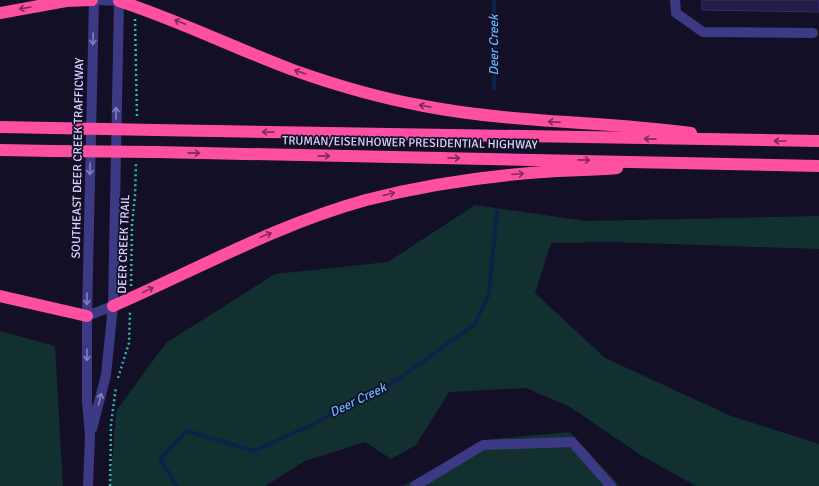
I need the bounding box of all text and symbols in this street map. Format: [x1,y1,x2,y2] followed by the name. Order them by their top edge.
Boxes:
[19,5,32,13] one-way arrow
[486,13,502,76] water label: Deer Creek
[174,18,186,25] one-way arrow
[89,32,97,45] one-way arrow
[69,57,87,259] street label: SOUTHEAST DEER CREEK TRAFFICWAY
[293,68,306,75] one-way arrow
[419,102,432,110] one-way arrow
[113,107,120,120] one-way arrow
[548,119,561,126] one-way arrow
[262,128,275,136] one-way arrow
[282,133,538,153] street label: TRUMAN/EISENHOWER PRESIDENTIAL HIGHWAY
[644,135,657,143] one-way arrow
[774,137,787,145] one-way arrow
[187,149,200,157] one-way arrow
[317,152,330,159] one-way arrow
[447,154,460,162] one-way arrow
[577,157,590,164] one-way arrow
[86,162,94,175] one-way arrow
[511,171,524,178] one-way arrow
[383,190,396,198] one-way arrow
[115,194,133,294] street label: DEER CREEK TRAIL
[260,230,272,238] one-way arrow
[142,286,154,293] one-way arrow
[84,292,91,305] one-way arrow
[83,348,91,361] one-way arrow
[327,379,390,421] water label: Deer Creek
[97,392,105,405] one-way arrow

